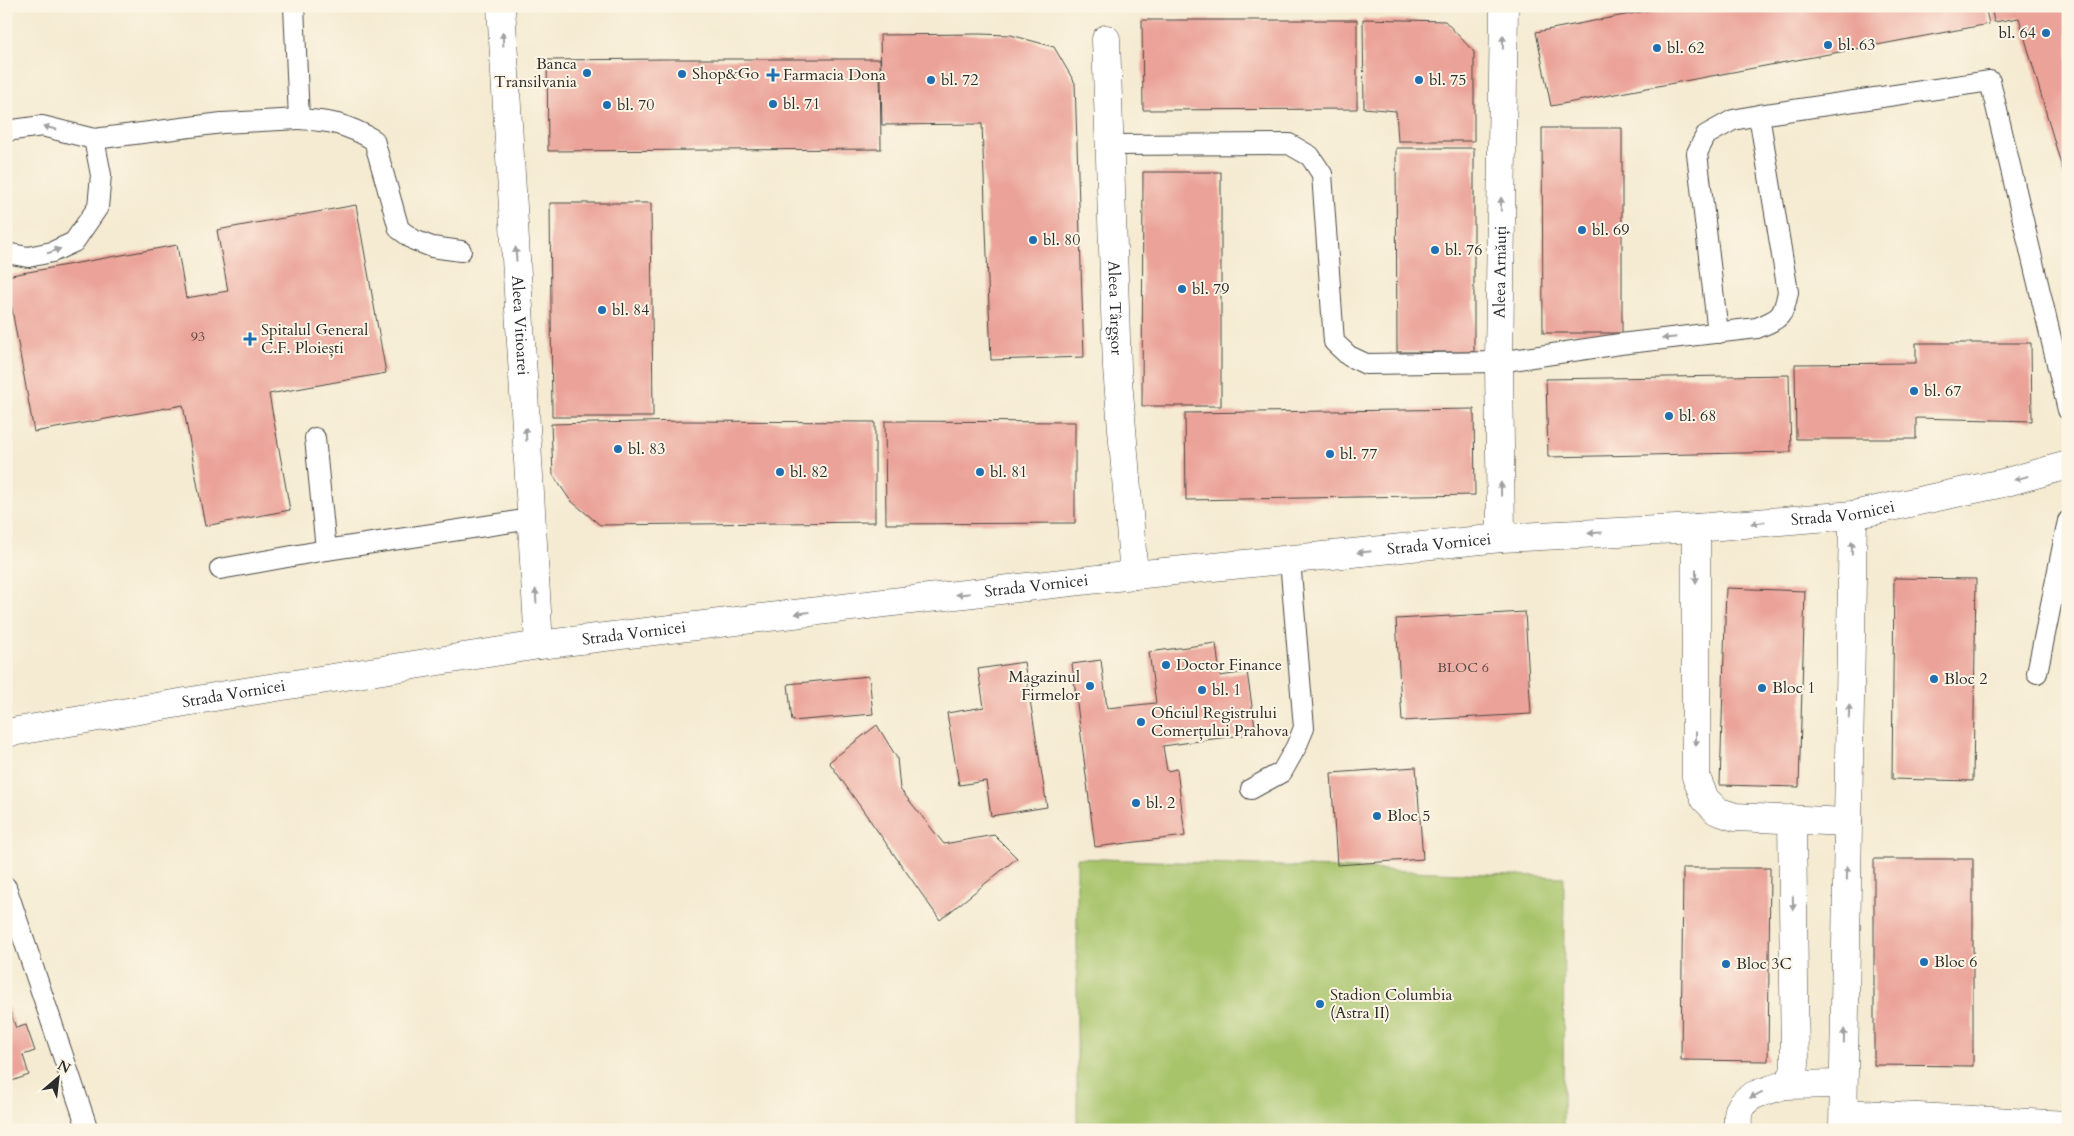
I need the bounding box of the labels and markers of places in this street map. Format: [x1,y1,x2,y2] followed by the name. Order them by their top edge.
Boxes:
[1999,22,2036,44] place label: bl. 64
[2040,27,2052,39] marker: bl. 64
[1838,34,1875,56] place label: bl. 63
[1667,37,1704,59] place label: bl. 62
[1822,39,1834,51] marker: bl. 63
[1651,42,1663,54] marker: bl. 62
[494,53,577,93] place label: Banca Transilvania
[692,63,760,85] place label: Shop&Go
[783,64,886,86] place label: Farmacia Dona
[581,67,593,79] marker: Banca Transilvania
[676,68,688,80] marker: Shop&Go
[767,69,779,81] marker: Farmacia Dona
[941,69,978,91] place label: bl. 72
[1429,69,1466,91] place label: bl. 75
[925,74,937,86] marker: bl. 72
[1413,74,1425,86] marker: bl. 75
[783,93,820,115] place label: bl. 71
[617,94,654,116] place label: bl. 70
[767,98,779,110] marker: bl. 71
[601,99,613,111] marker: bl. 70
[1592,219,1629,241] place label: bl. 69
[1576,224,1588,236] marker: bl. 69
[1043,229,1080,251] place label: bl. 80
[1027,234,1039,246] marker: bl. 80
[1445,239,1482,261] place label: bl. 76
[1429,244,1441,256] marker: bl. 76
[1192,278,1229,300] place label: bl. 79
[1176,283,1188,295] marker: bl. 79
[612,299,649,321] place label: bl. 84
[596,304,608,316] marker: bl. 84
[261,319,368,359] place label: Spitalul General C.F. Ploiești
[243,332,257,346] marker: Spitalul General C.F. Ploiești
[1924,380,1961,402] place label: bl. 67
[1908,385,1920,397] marker: bl. 67
[1679,405,1716,427] place label: bl. 68
[1663,410,1675,422] marker: bl. 68
[628,438,665,460] place label: bl. 83
[612,443,624,455] marker: bl. 83
[1340,443,1377,465] place label: bl. 77
[1324,448,1336,460] marker: bl. 77
[790,461,827,483] place label: bl. 82
[990,461,1027,483] place label: bl. 81
[774,466,786,478] marker: bl. 82
[974,466,986,478] marker: bl. 81
[1176,654,1282,676] place label: Doctor Finance
[1160,659,1172,671] marker: Doctor Finance
[1009,666,1080,706] place label: Magazinul Firmelor
[1944,668,1987,690] place label: Bloc 2
[1928,673,1940,685] marker: Bloc 2
[1772,677,1815,699] place label: Bloc 1
[1212,679,1241,701] place label: bl. 1
[1084,680,1096,692] marker: Magazinul Firmelor
[1756,682,1768,694] marker: Bloc 1
[1196,684,1208,696] marker: bl. 1
[1151,702,1289,742] place label: Oficiul Registrului Comerțului Prahova
[1135,716,1147,728] marker: Oficiul Registrului Comerțului Prahova
[1146,792,1175,814] place label: bl. 2
[1130,797,1142,809] marker: bl. 2
[1387,805,1430,827] place label: Bloc 5
[1371,810,1383,822] marker: Bloc 5
[1934,951,1977,973] place label: Bloc 6
[1736,953,1792,975] place label: Bloc 3C
[1918,956,1930,968] marker: Bloc 6
[1720,958,1732,970] marker: Bloc 3C
[1330,984,1452,1024] place label: Stadion Columbia (Astra II)
[1314,998,1326,1010] marker: Stadion Columbia (Astra II)

